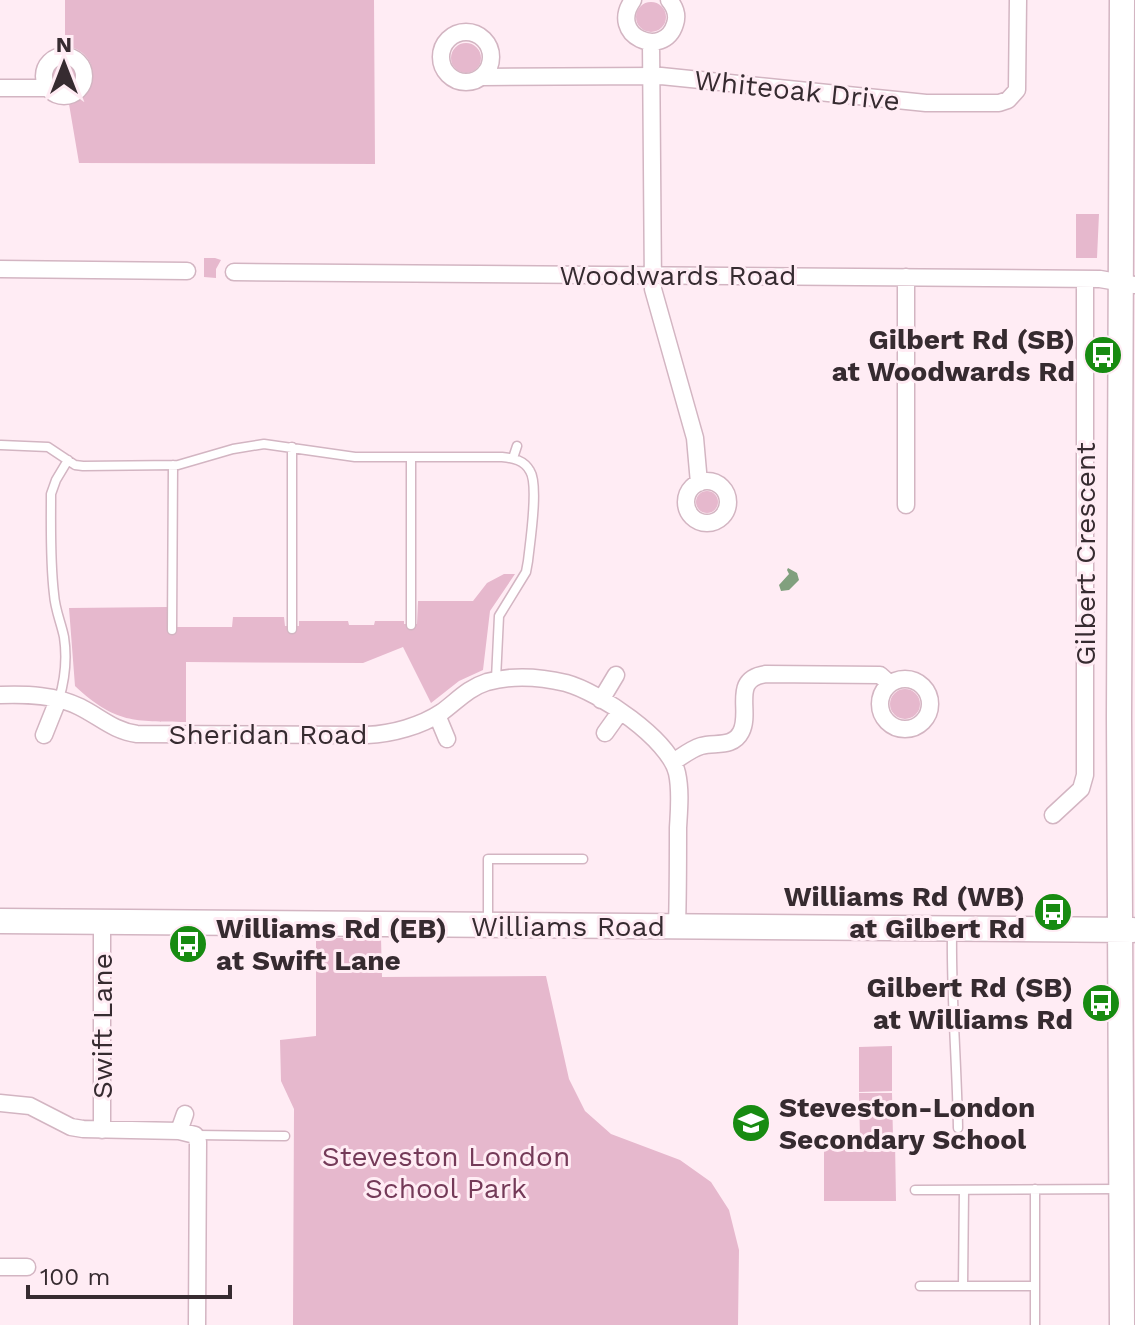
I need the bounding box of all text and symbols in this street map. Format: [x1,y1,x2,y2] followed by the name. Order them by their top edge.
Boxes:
[24,24,104,104] north arrow
[56,32,72,57] text: N
[692,63,901,118] street label: Whiteoak Drive
[559,259,797,292] street label: Woodwards Road
[832,323,1075,388] place label: Gilbert Rd (SB) at Woodwards Rd
[1082,334,1124,376] bus stop icon: Gilbert Rd (SB) at Woodwards Rd
[1069,442,1102,666] street label: Gilbert Crescent
[169,718,367,751] street label: Sheridan Road
[784,880,1025,945] place label: Williams Rd (WB) at Gilbert Rd
[1032,891,1074,933] bus stop icon: Williams Rd (WB) at Gilbert Rd
[471,910,665,943] street label: Williams Road
[216,912,447,977] place label: Williams Rd (EB) at Swift Lane
[167,923,209,965] bus stop icon: Williams Rd (EB) at Swift Lane
[86,953,119,1099] street label: Swift Lane
[867,971,1073,1036] place label: Gilbert Rd (SB) at Williams Rd
[1080,982,1122,1024] bus stop icon: Gilbert Rd (SB) at Williams Rd
[779,1091,1035,1156] place label: Steveston-London Secondary School
[730,1102,772,1144] school or university icon: Steveston-London Secondary School
[322,1140,570,1205] park label: Steveston London School Park
[28,1249,230,1299] scale bar
[40,1263,110,1291] text: 100 m

